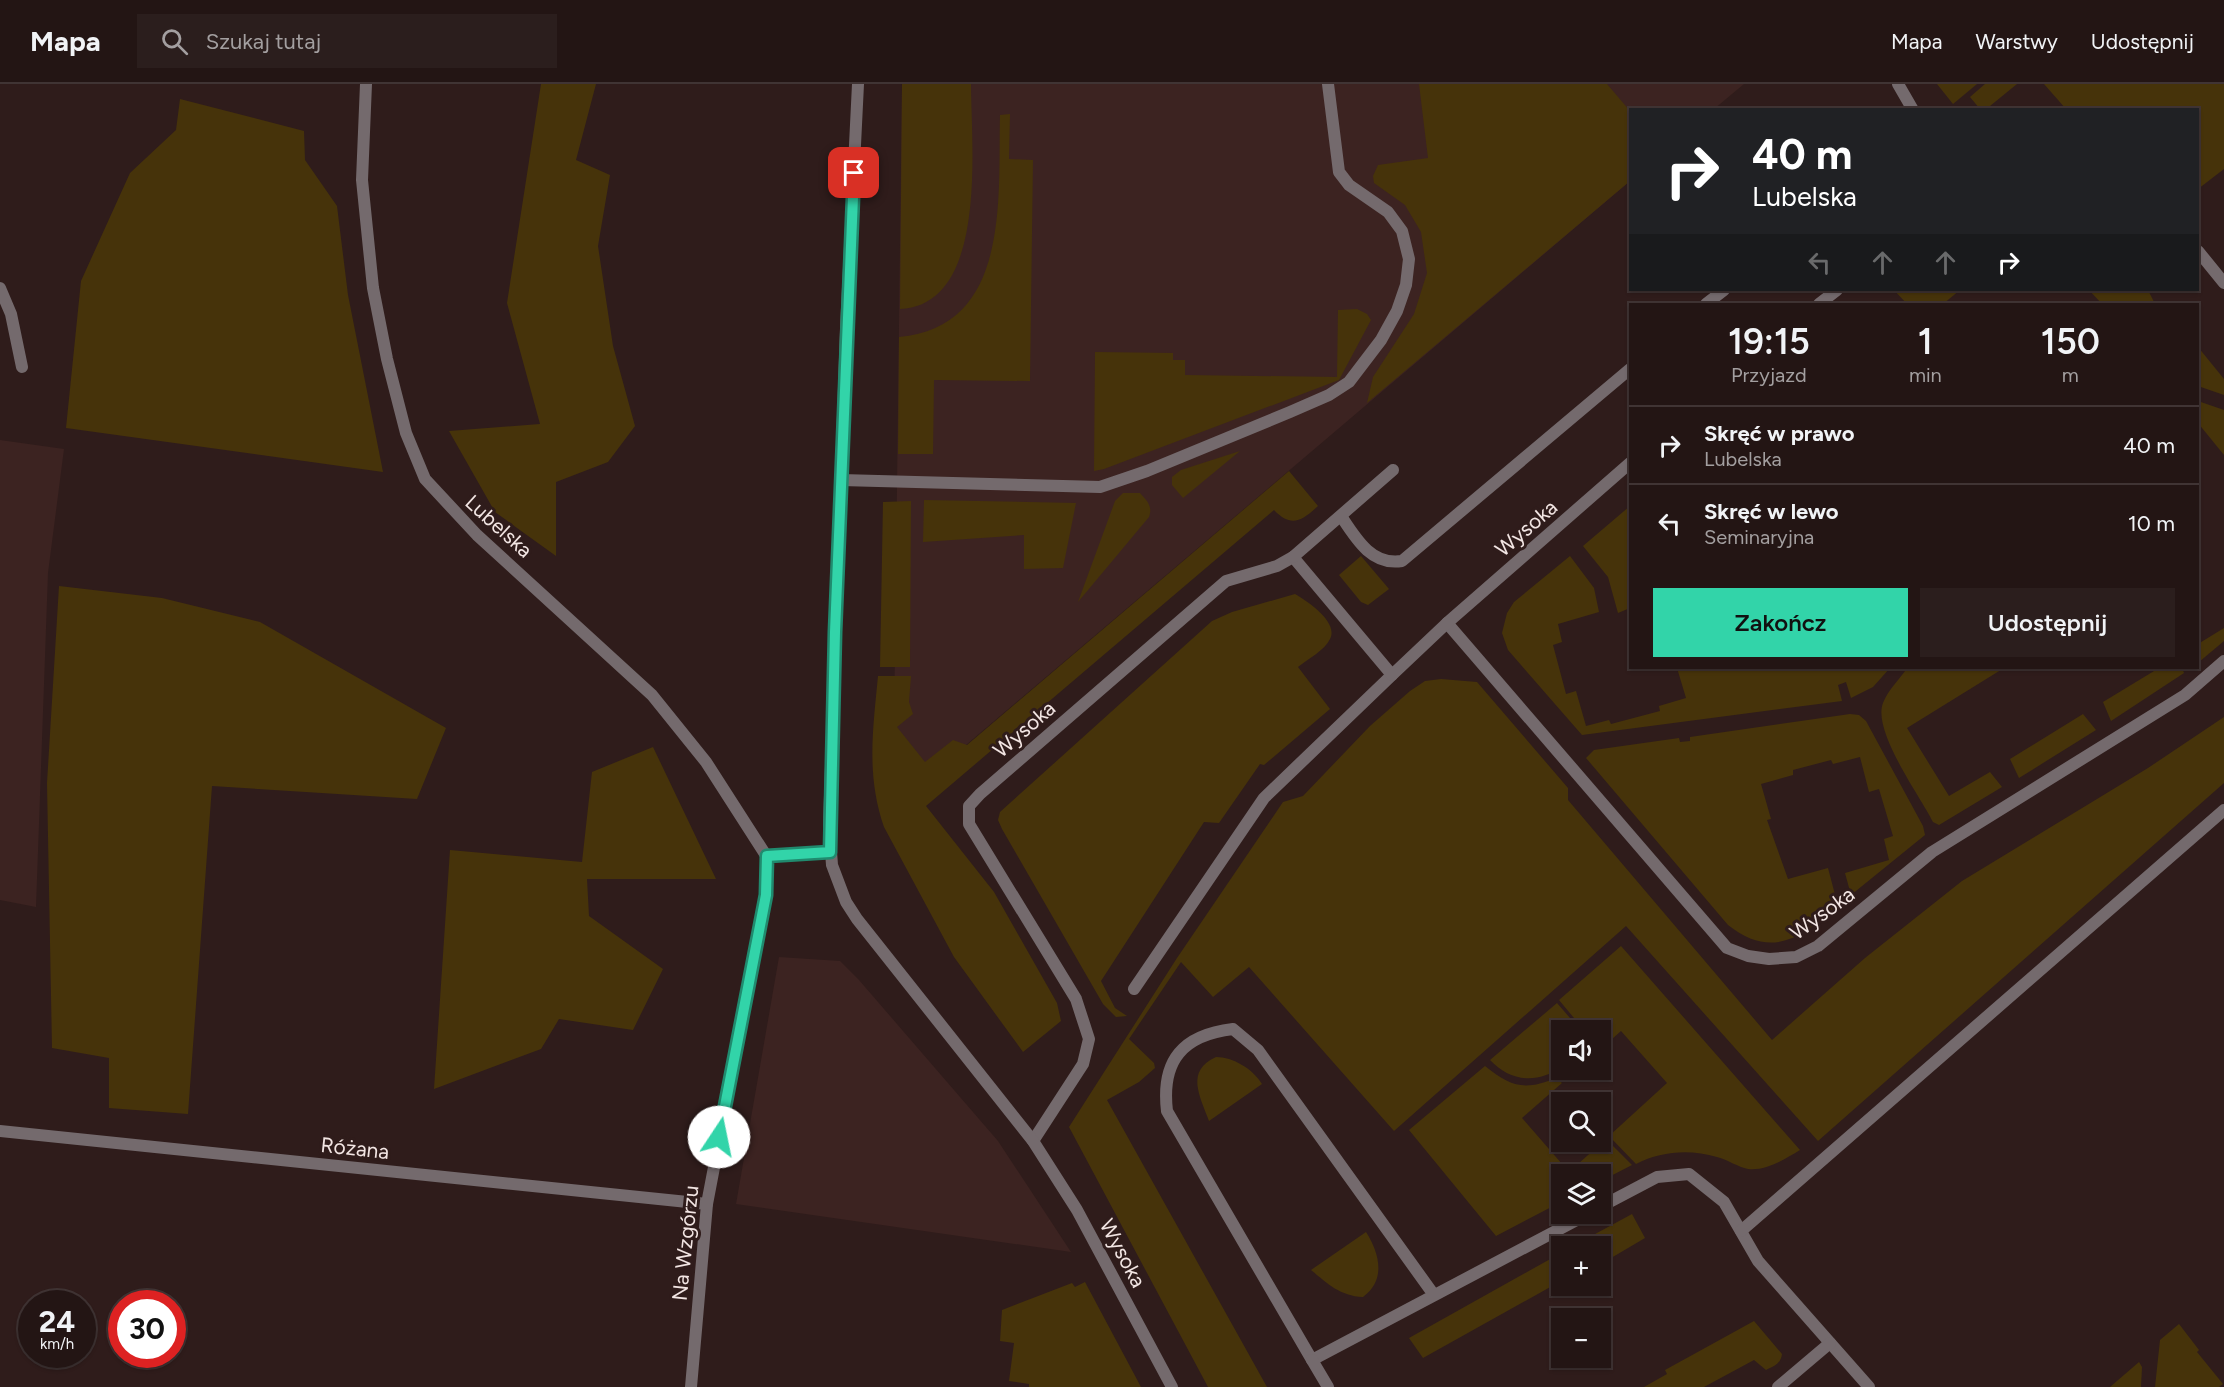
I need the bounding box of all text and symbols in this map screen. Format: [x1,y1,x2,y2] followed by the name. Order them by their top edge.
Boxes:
[137,14,557,68] search box
[30,24,101,58] text: Mapa
[158,25,191,58] icon: search
[206,28,321,55] text: Szukaj tutaj
[1891,29,1942,54] text: Mapa
[1975,29,2058,54] text: Warstwy
[2091,29,2194,54] text: Udostępnij
[1752,129,1852,180] text: 40 m
[1653,132,1731,210] icon: right
[828,147,879,198] pin
[837,156,870,189] icon: arrive
[1752,180,1857,213] text: Lubelska
[1803,246,1836,279] icon: left
[1866,246,1899,279] icon: ahead
[1929,246,1962,279] icon: ahead
[1992,246,2025,279] icon: right
[1728,320,1810,363] text: 19:15
[1918,320,1933,363] text: 1
[2041,320,2100,363] text: 150
[1731,363,1807,387] text: Przyjazd
[1909,363,1942,387] text: min
[2062,363,2079,387] text: m
[1704,420,1854,447] text: Skręć w prawo
[1653,429,1686,462] icon: right
[2123,432,2175,459] text: 40 m
[1704,447,1782,471] text: Lubelska
[460,489,538,563] street label: Lubelska
[1490,494,1562,562] street label: Wysoka
[1704,498,1839,525] text: Skręć w lewo
[1653,507,1686,540] icon: left
[2128,510,2175,537] text: 10 m
[1704,525,1814,549] text: Seminaryjna
[1653,588,1908,657] button: Zakończ
[1920,588,2175,657] button: Udostępnij
[988,695,1060,763] street label: Wysoka
[1785,881,1859,945] street label: Wysoka
[1551,1020,1611,1368] map controls
[1551,1020,1611,1080] button: sound
[1551,1092,1611,1152] button: search
[687,1105,751,1169] position arrow
[319,1132,391,1164] street label: Różana
[1551,1164,1611,1224] button: layers
[666,1184,704,1302] street label: Na Wzgórzu
[1095,1215,1151,1291] street label: Wysoka
[1551,1236,1611,1296] button: +
[108,1290,186,1368] speed limit sign: 30
[39,1303,75,1340] text: 24
[1551,1308,1611,1368] button: −
[40,1335,74,1353] text: km/h

